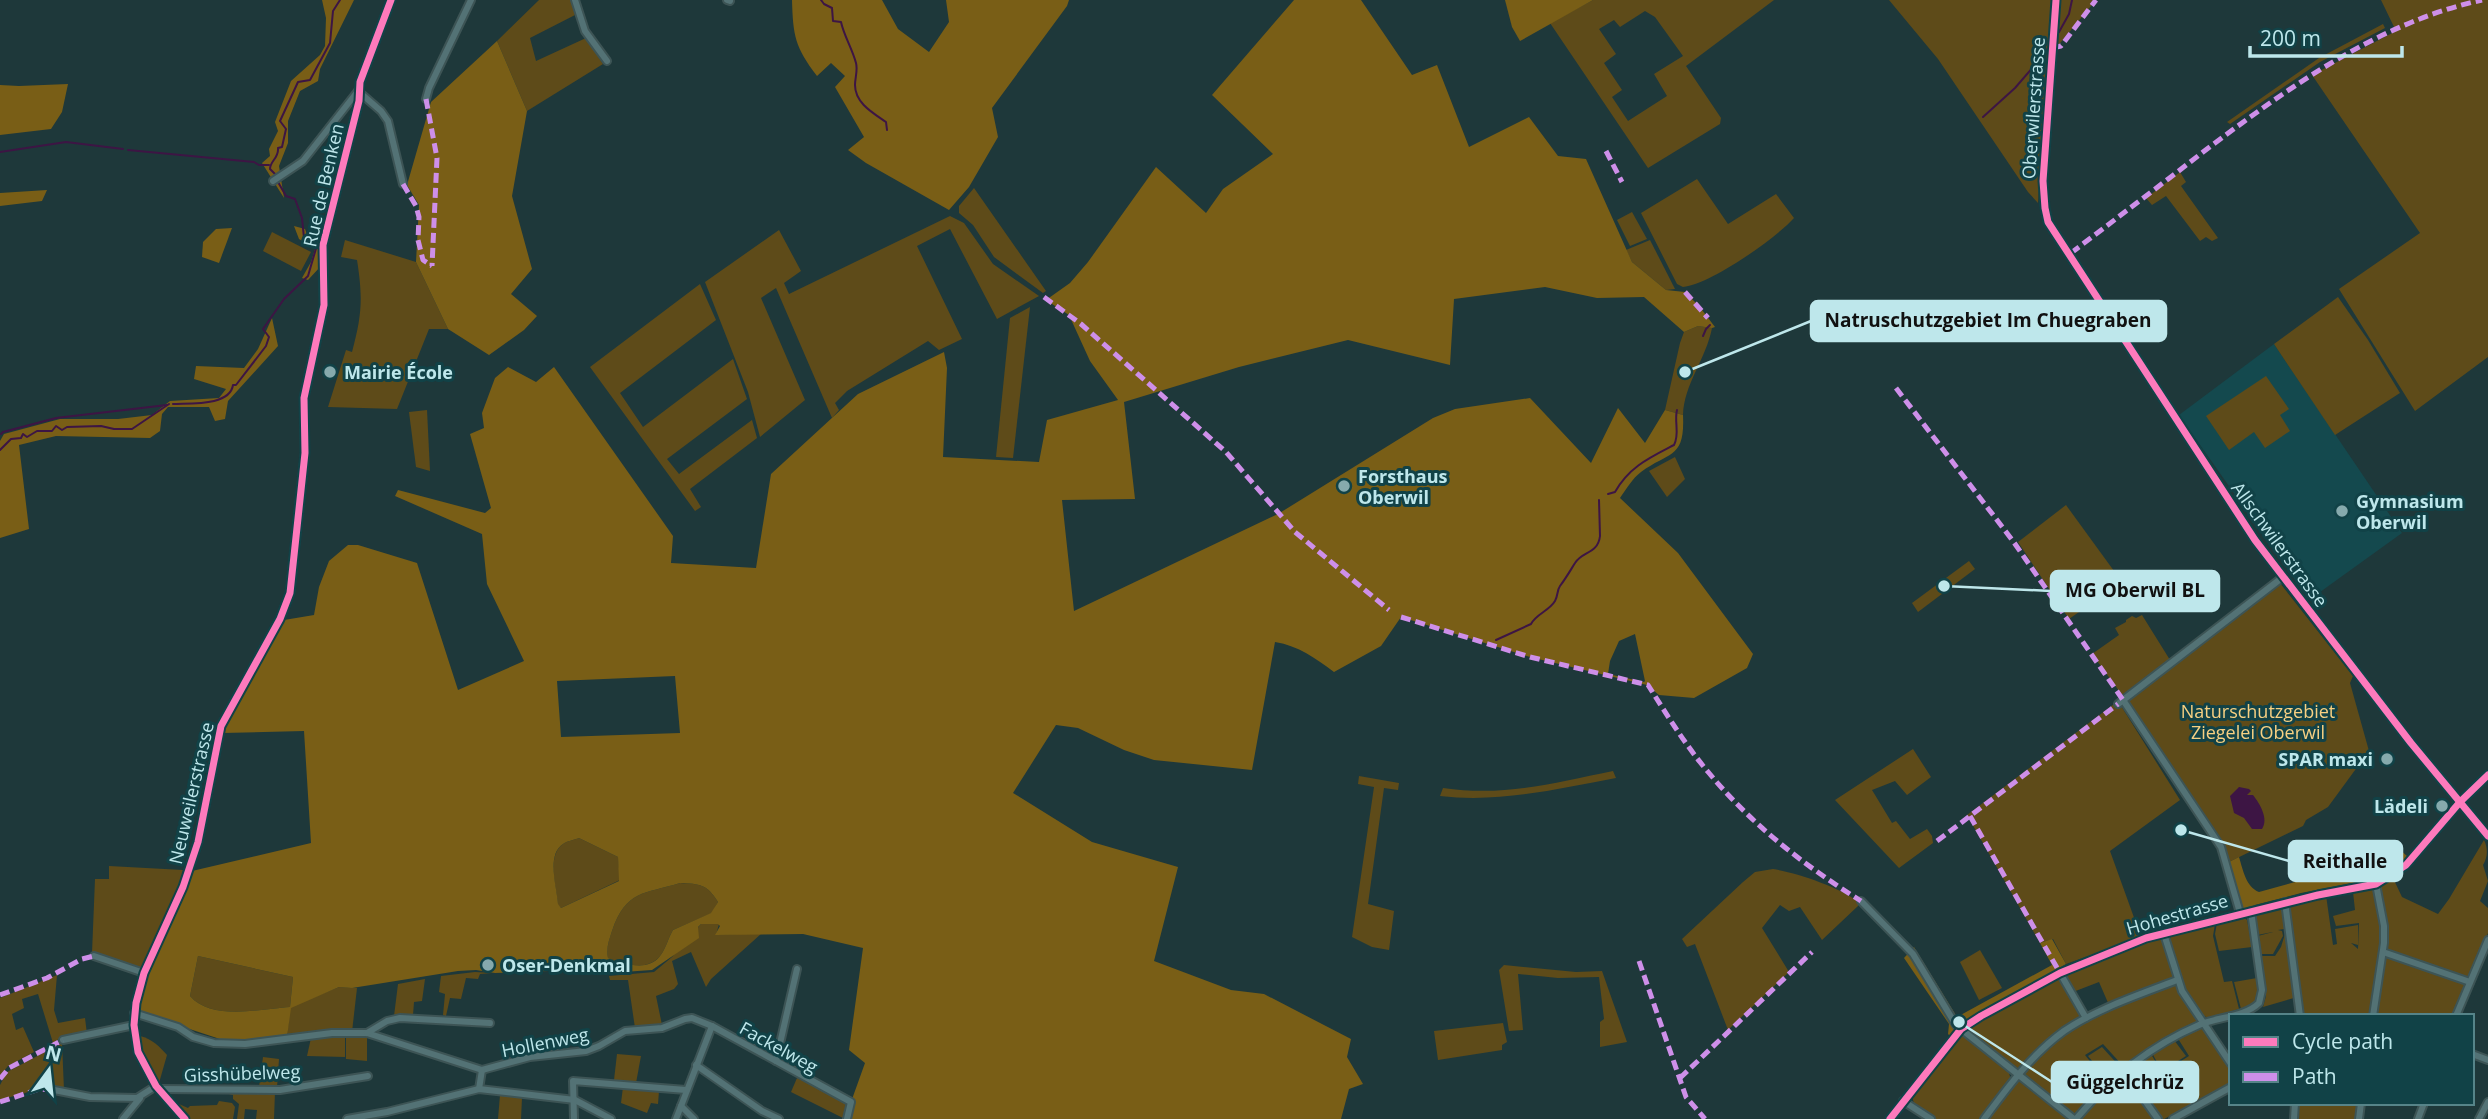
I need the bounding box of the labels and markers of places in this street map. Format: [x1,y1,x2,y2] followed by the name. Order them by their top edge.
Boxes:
[1811,301,2166,341] callout: Natruschutzgebiet Im Chuegraben
[344,360,453,384] place label: Mairie École
[322,364,338,380] marker: Mairie École
[1358,464,1447,509] place label: Forsthaus Oberwil
[1336,478,1352,494] marker: Forsthaus Oberwil
[2356,489,2464,534] place label: Gymnasium Oberwil
[2334,503,2350,519] marker: Gymnasium Oberwil
[2051,571,2219,611] callout: MG Oberwil BL
[2278,747,2373,771] place label: SPAR maxi
[2379,751,2395,767] marker: SPAR maxi
[2374,794,2428,818] place label: Lädeli
[2434,798,2450,814] marker: Lädeli
[2289,841,2402,881] callout: Reithalle
[502,953,631,977] place label: Oser-Denkmal
[480,957,496,973] marker: Oser-Denkmal
[2052,1062,2198,1102] callout: Güggelchrüz

